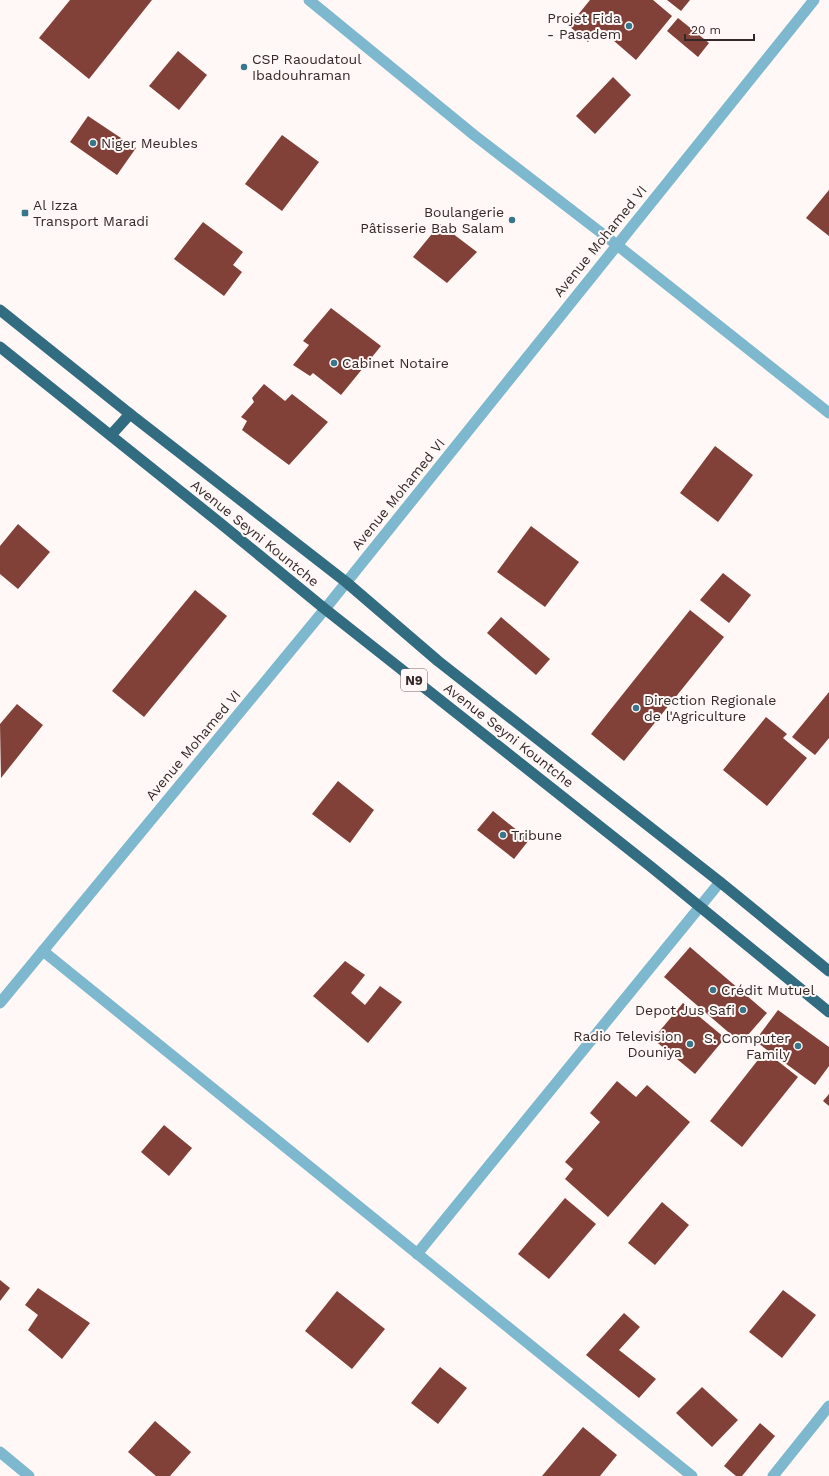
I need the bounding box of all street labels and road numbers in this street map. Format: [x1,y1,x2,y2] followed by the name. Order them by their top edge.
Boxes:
[550,182,650,300] street label: Avenue Mohamed VI
[348,435,448,553] street label: Avenue Mohamed VI
[188,476,322,590] street label: Avenue Seyni Kountche
[401,669,427,691] road number: N9
[441,679,577,791] street label: Avenue Seyni Kountche
[142,687,244,803] street label: Avenue Mohamed VI

